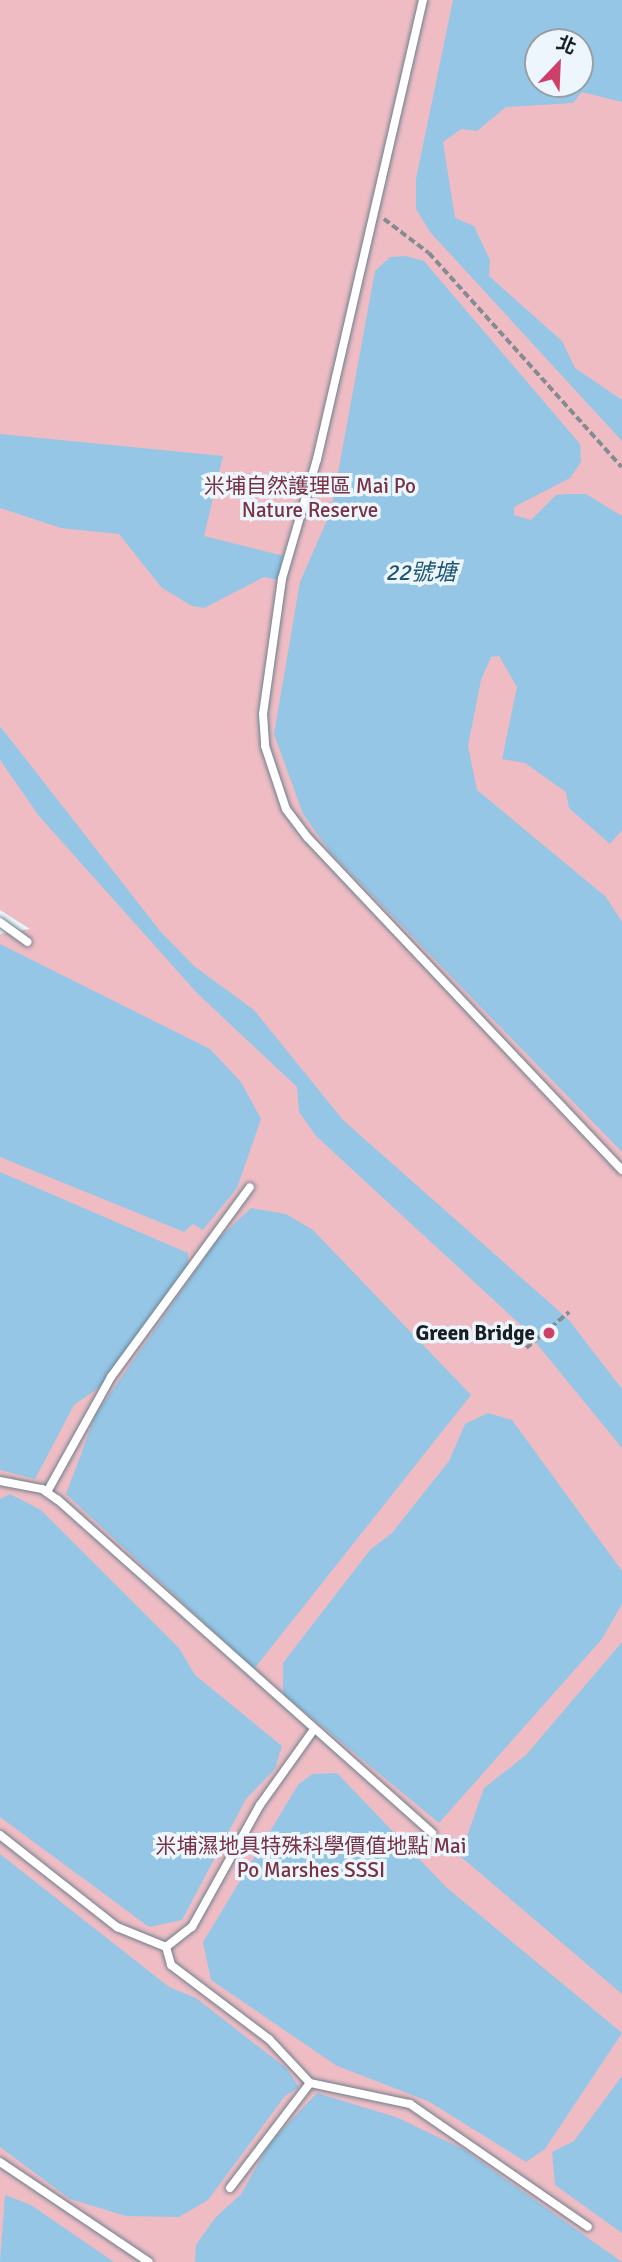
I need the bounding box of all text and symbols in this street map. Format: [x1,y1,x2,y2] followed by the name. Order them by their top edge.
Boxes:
[524,28,594,98] north arrow
[553,31,580,60] text: 北
[204,473,416,523] park label: 米埔自然護理區 Mai Po Nature Reserve
[386,559,456,587] water label: 22號塘
[415,1320,535,1346] place label: Green Bridge
[541,1325,557,1341] marker: Green Bridge
[156,1833,466,1883] park label: 米埔濕地具特殊科學價值地點 Mai Po Marshes SSSI

